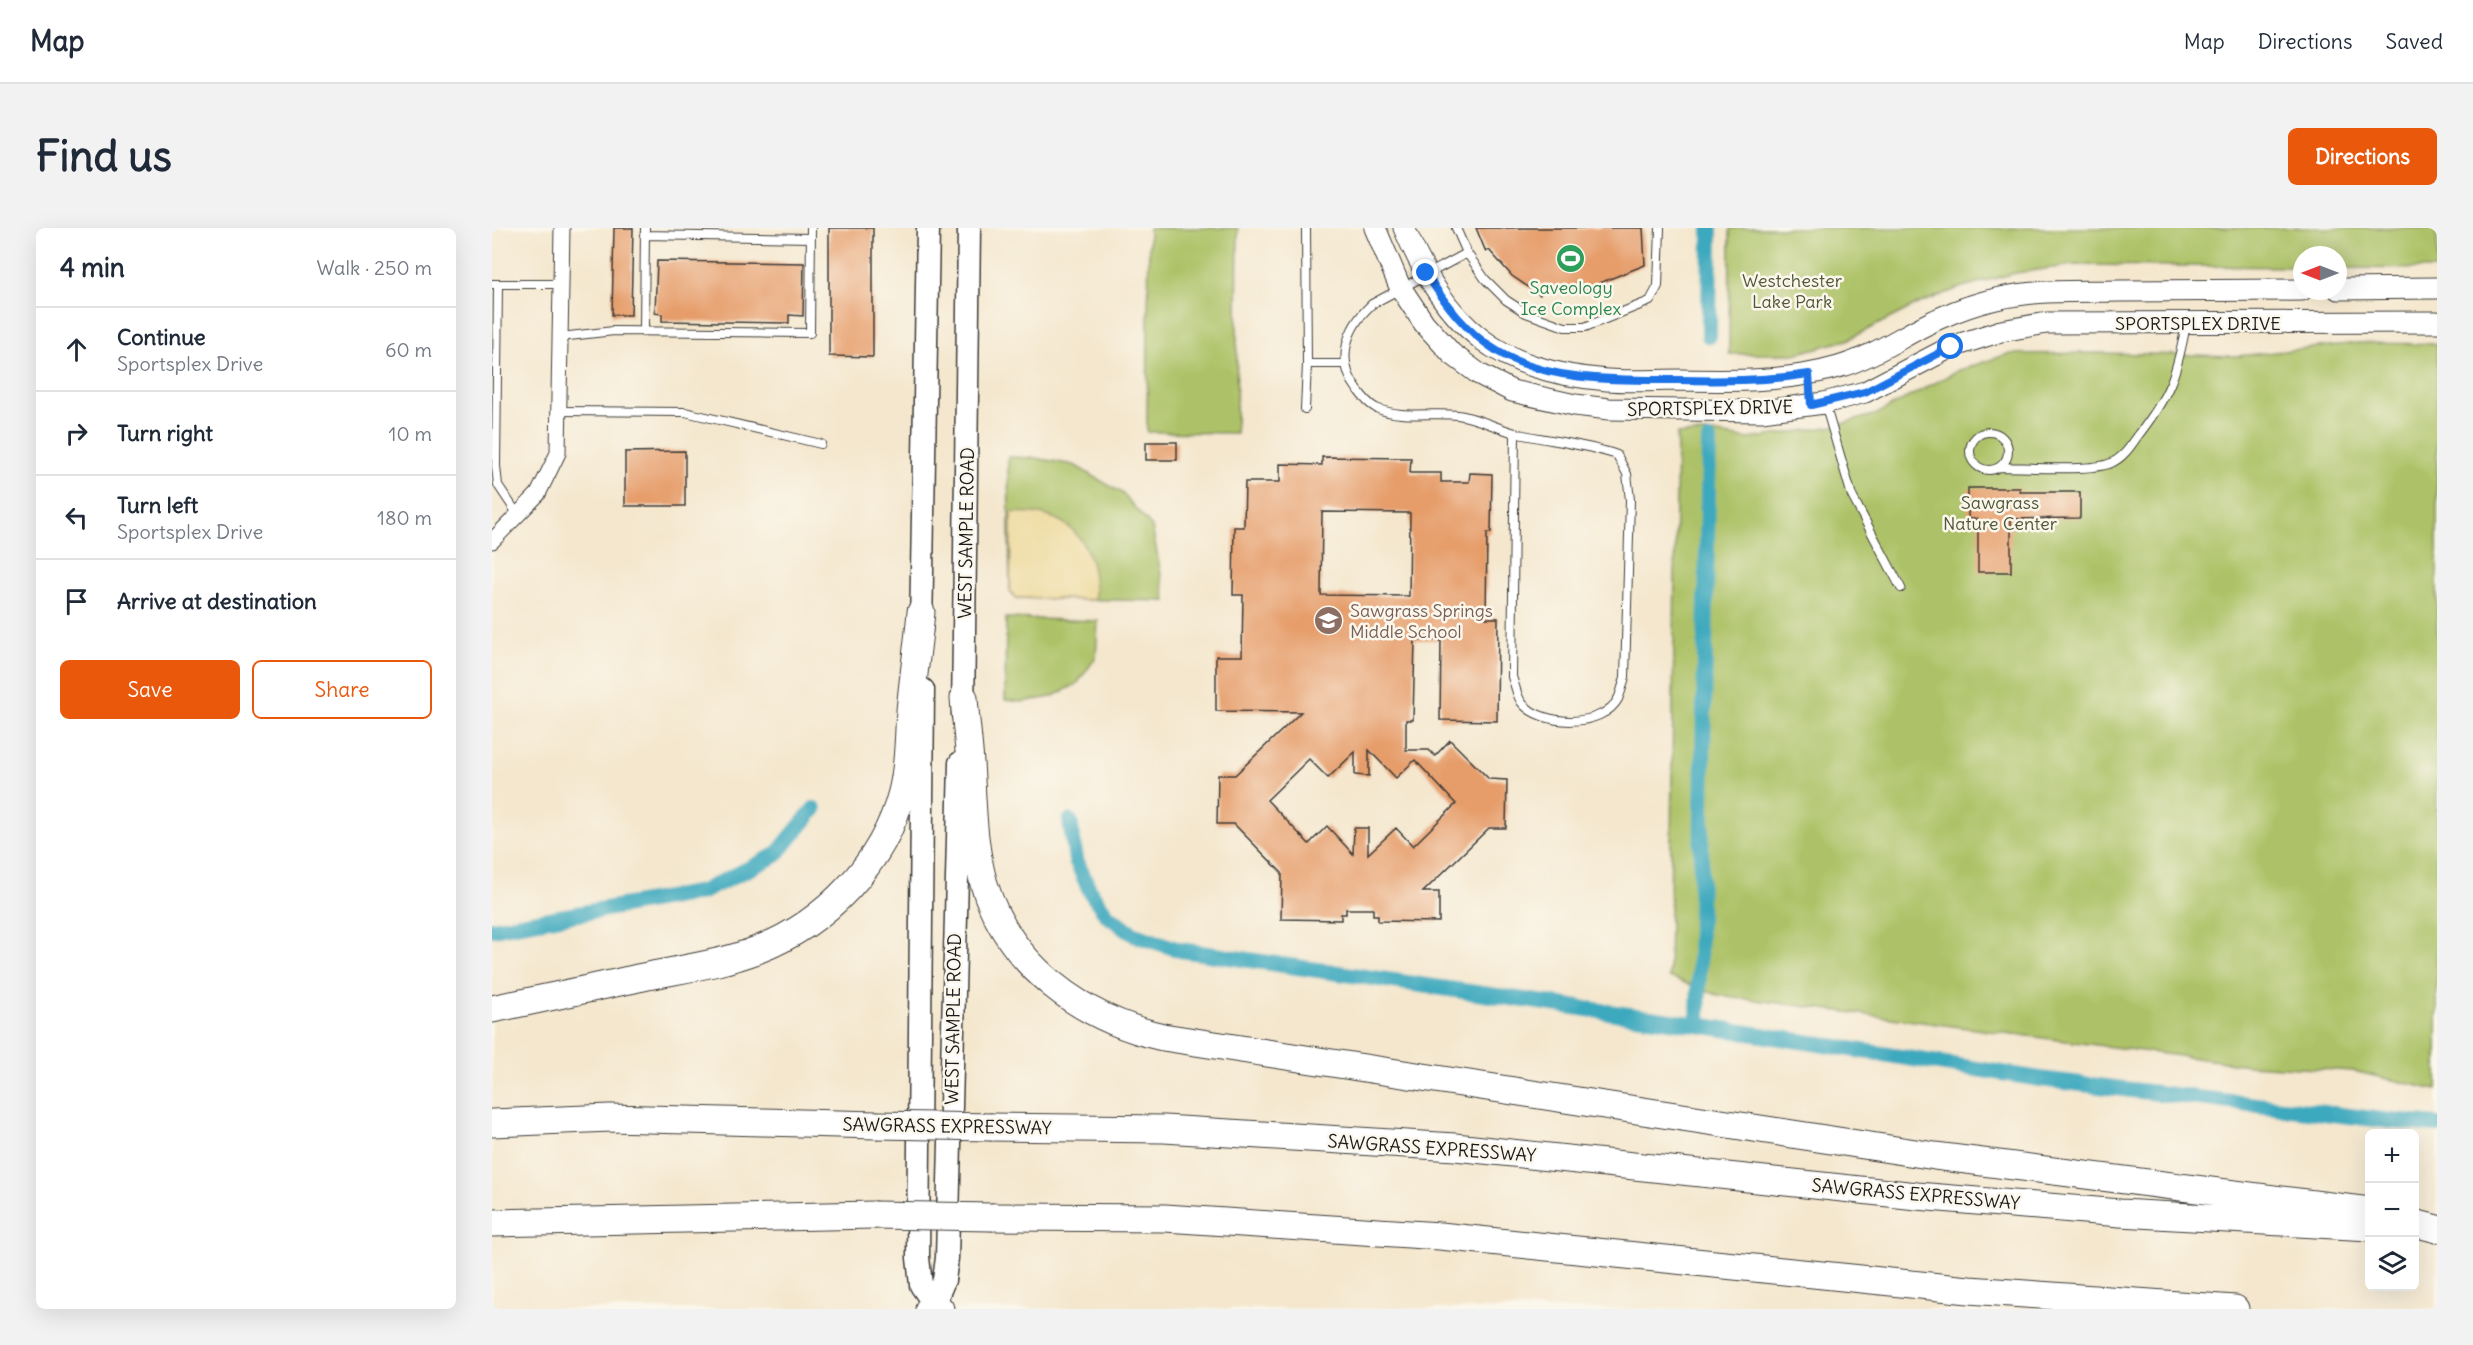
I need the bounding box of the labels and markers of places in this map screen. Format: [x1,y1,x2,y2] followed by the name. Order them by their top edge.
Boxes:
[1555,242,1587,274] sports icon: Saveology Ice Complex
[1521,276,1621,320] place label: Saveology Ice Complex
[1350,599,1493,643] place label: Sawgrass Springs Middle School
[1313,604,1345,636] school or university icon: Sawgrass Springs Middle School

